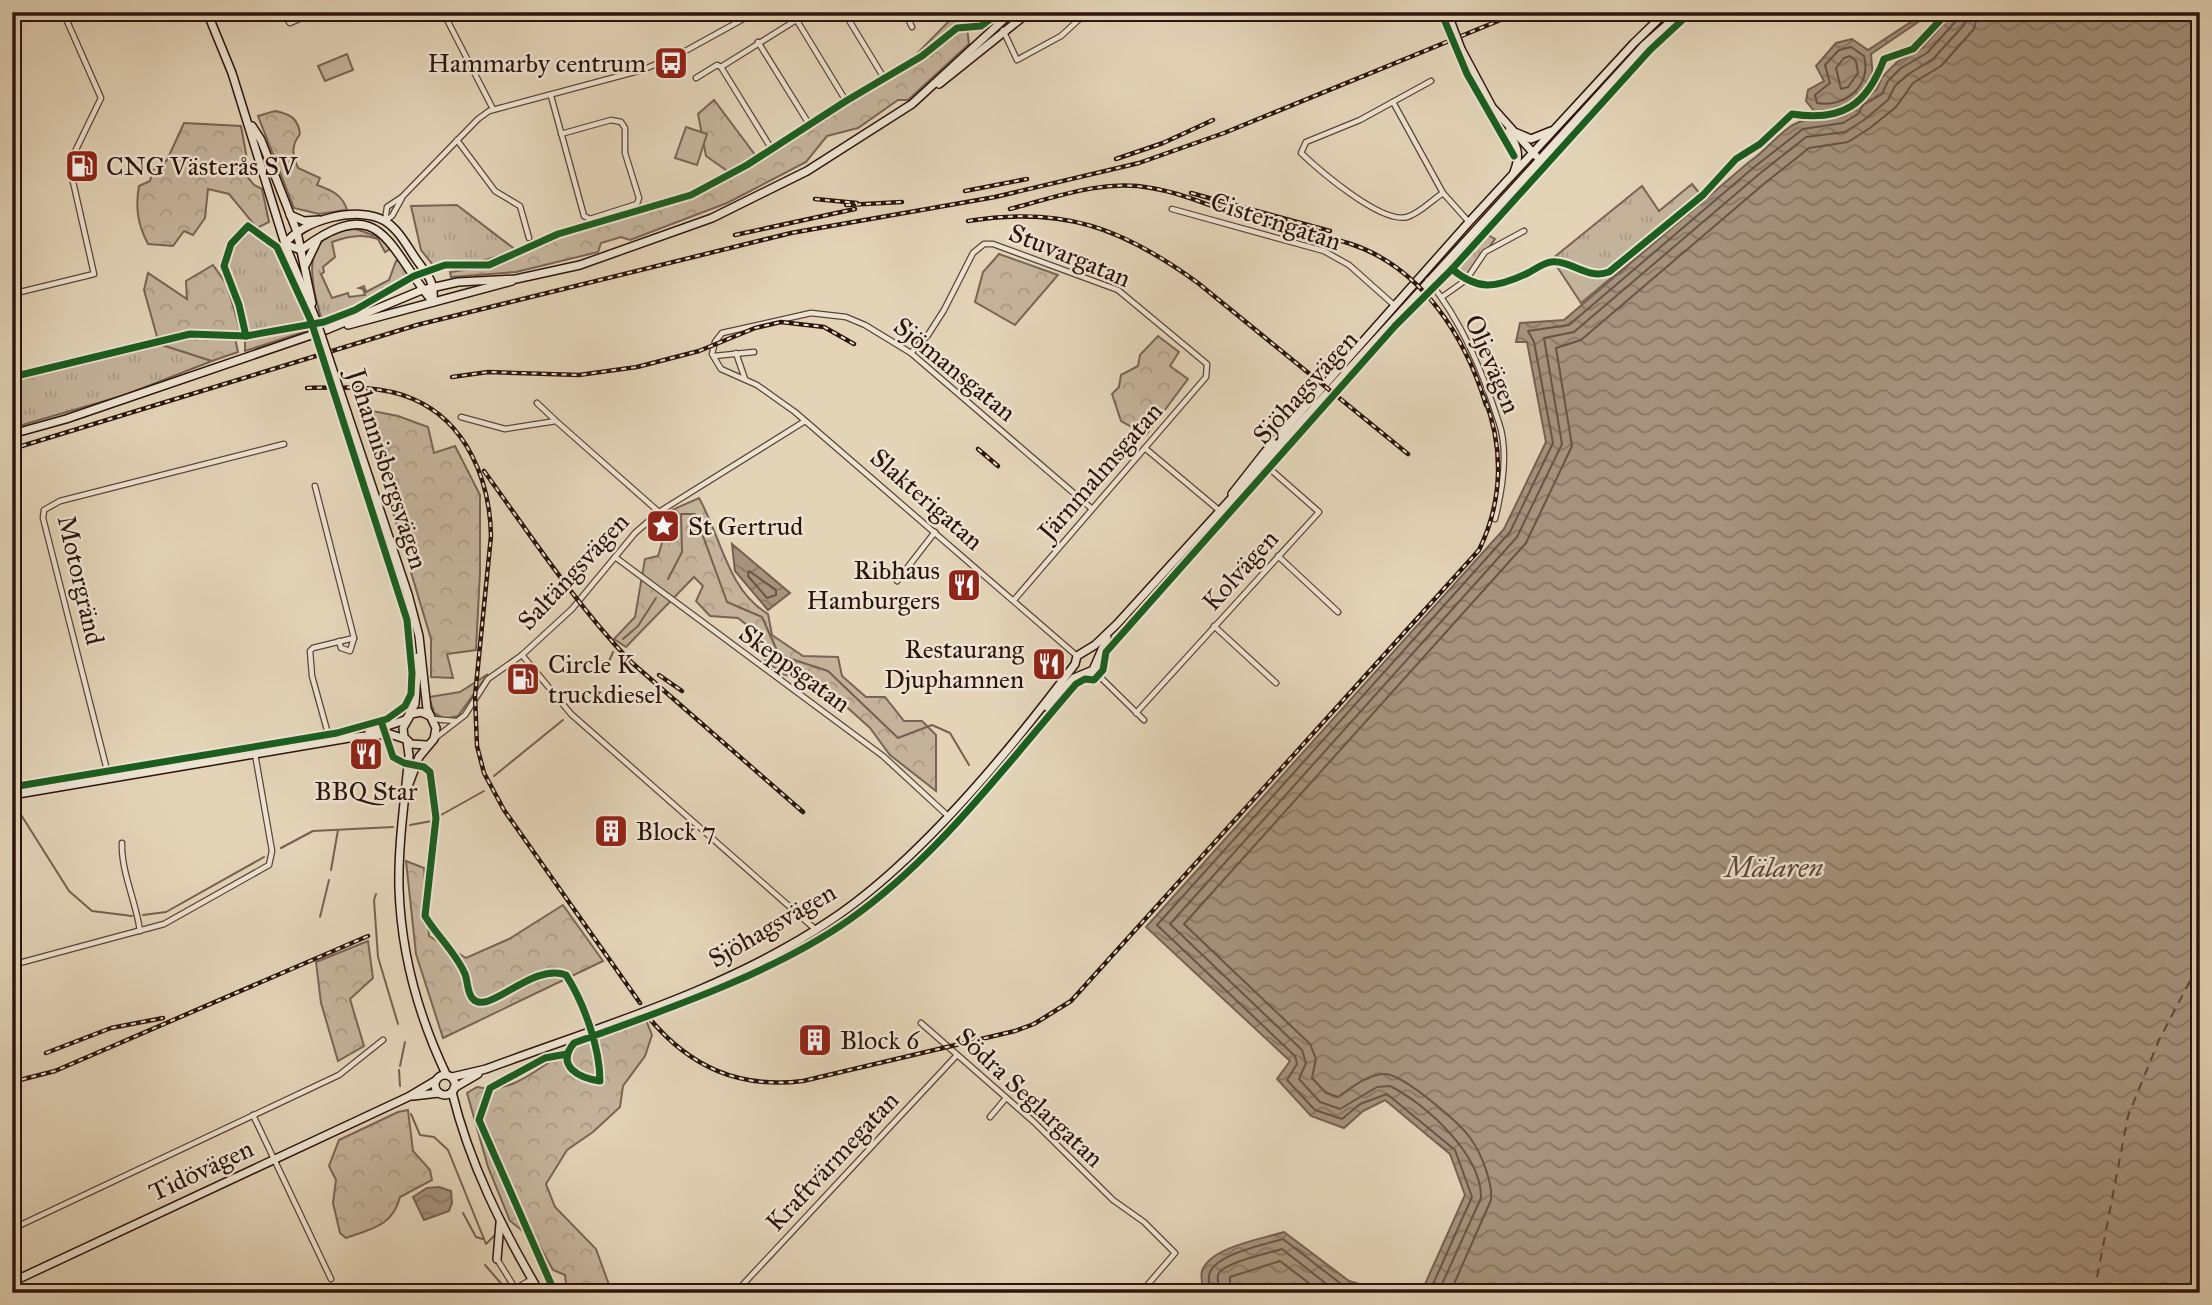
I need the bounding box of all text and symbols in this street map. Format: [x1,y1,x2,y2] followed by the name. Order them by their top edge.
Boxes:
[652,44,690,82] bus stop icon: Hammarby centrum
[428,47,646,79] place label: Hammarby centrum
[63,147,101,185] fuel station icon: CNG Västerås SV
[106,150,298,182] place label: CNG Västerås SV
[1207,185,1345,257] street label: Cisterngatan
[1004,216,1136,294] street label: Stuvargatan
[887,310,1023,428] street label: Sjömansgatan
[1458,310,1528,418] street label: Oljevägen
[1246,324,1364,450] street label: Sjöhagsvägen
[340,362,435,573] street label: Johannisbergsvägen
[1029,395,1169,549] street label: Järnmalmsgatan
[864,441,990,557] street label: Slakterigatan
[510,506,636,636] street label: Saltängsvägen
[644,507,682,545] place icon: St Gertrud
[688,510,803,542] place label: St Gertrud
[51,512,111,648] street label: Motorgränd
[1195,523,1285,617] street label: Kolvägen
[806,554,940,616] place label: Ribhaus Hamburgers
[945,566,983,604] restaurant icon: Ribhaus Hamburgers
[733,617,857,719] street label: Skeppsgatan
[884,633,1025,695] place label: Restaurang Djuphamnen
[1030,645,1068,683] restaurant icon: Restaurang Djuphamnen
[548,648,662,710] place label: Circle K truckdiesel
[504,660,542,698] fuel station icon: Circle K truckdiesel
[347,735,385,773] restaurant icon: BBQ Star
[314,775,418,807] place label: BBQ Star
[592,812,630,850] building icon: Block 7
[636,815,716,847] place label: Block 7
[1722,850,1823,885] water label: Mälaren
[703,876,841,974] street label: Sjöhagsvägen
[949,1020,1111,1174] street label: Södra Seglargatan
[796,1021,834,1059] building icon: Block 6
[840,1024,920,1056] place label: Block 6
[759,1084,905,1238] street label: Kraftvärmegatan
[144,1132,258,1208] street label: Tidövägen

